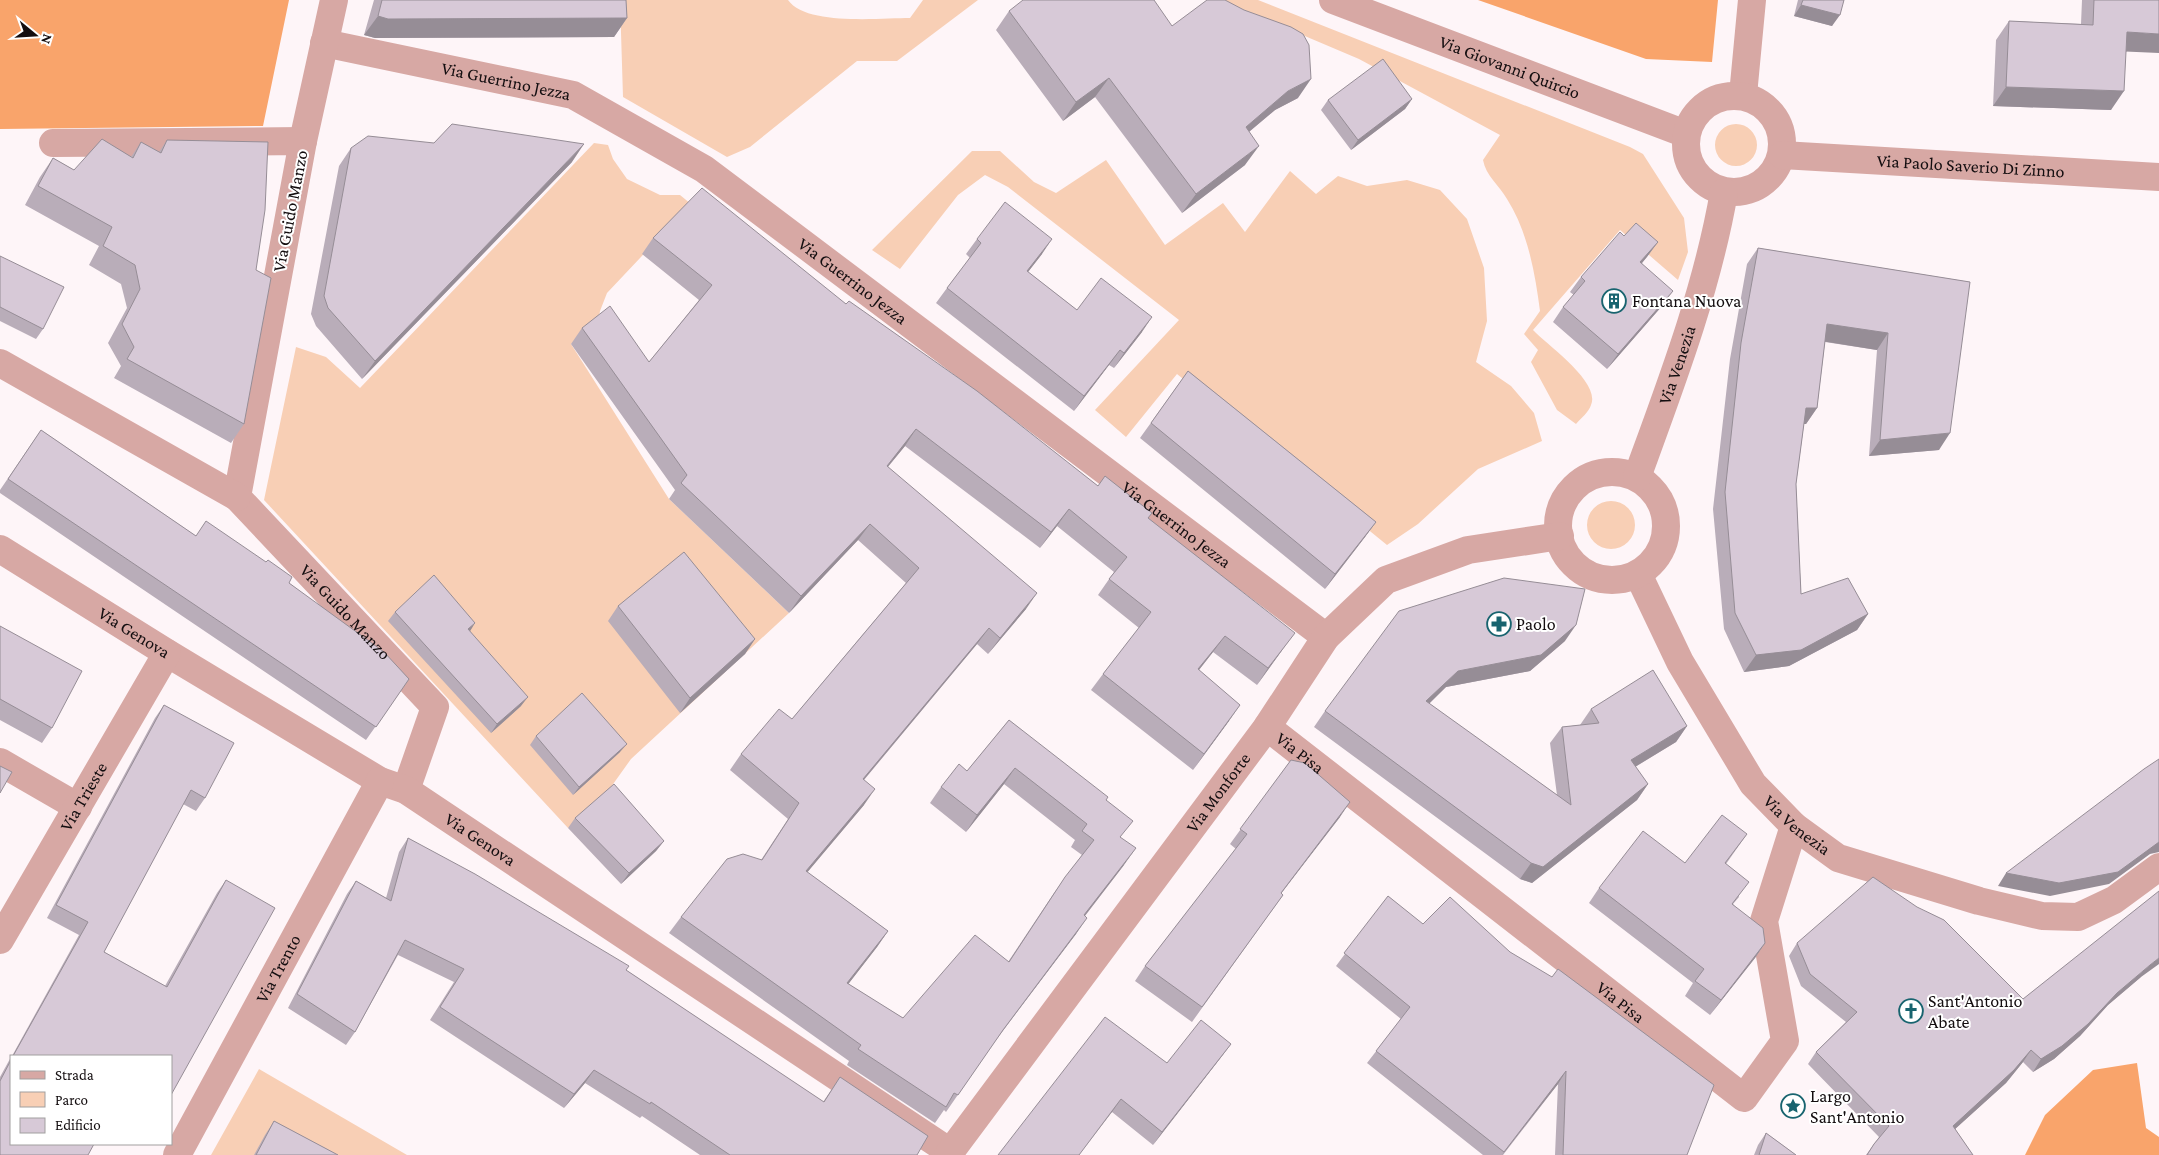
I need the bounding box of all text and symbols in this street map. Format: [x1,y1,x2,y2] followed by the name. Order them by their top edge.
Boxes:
[10,10,60,60] north arrow
[1437,31,1583,103] street label: Via Giovanni Quircio
[38,32,56,46] text: N
[440,58,573,104] street label: Via Guerrino Jezza
[268,148,312,273] street label: Via Guido Manzo
[1876,151,2065,181] street label: Via Paolo Saverio Di Zinno
[794,233,911,329] street label: Via Guerrino Jezza
[1601,288,1627,314] building icon: Fontana Nuova
[1632,291,1741,311] place label: Fontana Nuova
[1654,323,1700,407] street label: Via Venezia
[1118,477,1235,572] street label: Via Guerrino Jezza
[296,560,395,664] street label: Via Guido Manzo
[95,603,174,662] street label: Via Genova
[1486,611,1512,637] pharmacy icon: Paolo
[1516,614,1556,634] place label: Paolo
[1272,728,1328,778] street label: Via Pisa
[1182,749,1254,836] street label: Via Monforte
[56,759,111,834] street label: Via Trieste
[1759,791,1834,859] street label: Via Venezia
[441,809,519,870] street label: Via Genova
[252,931,305,1006] street label: Via Trento
[1593,977,1649,1027] street label: Via Pisa
[1928,991,2022,1032] place label: Sant'Antonio Abate
[1898,998,1924,1024] church icon: Sant'Antonio Abate
[10,1055,172,1145] legend
[55,1067,94,1083] text: Strada
[1810,1086,1904,1127] place label: Largo Sant'Antonio
[55,1092,88,1108] text: Parco
[1780,1093,1806,1119] place icon: Largo Sant'Antonio
[55,1117,101,1133] text: Edificio

